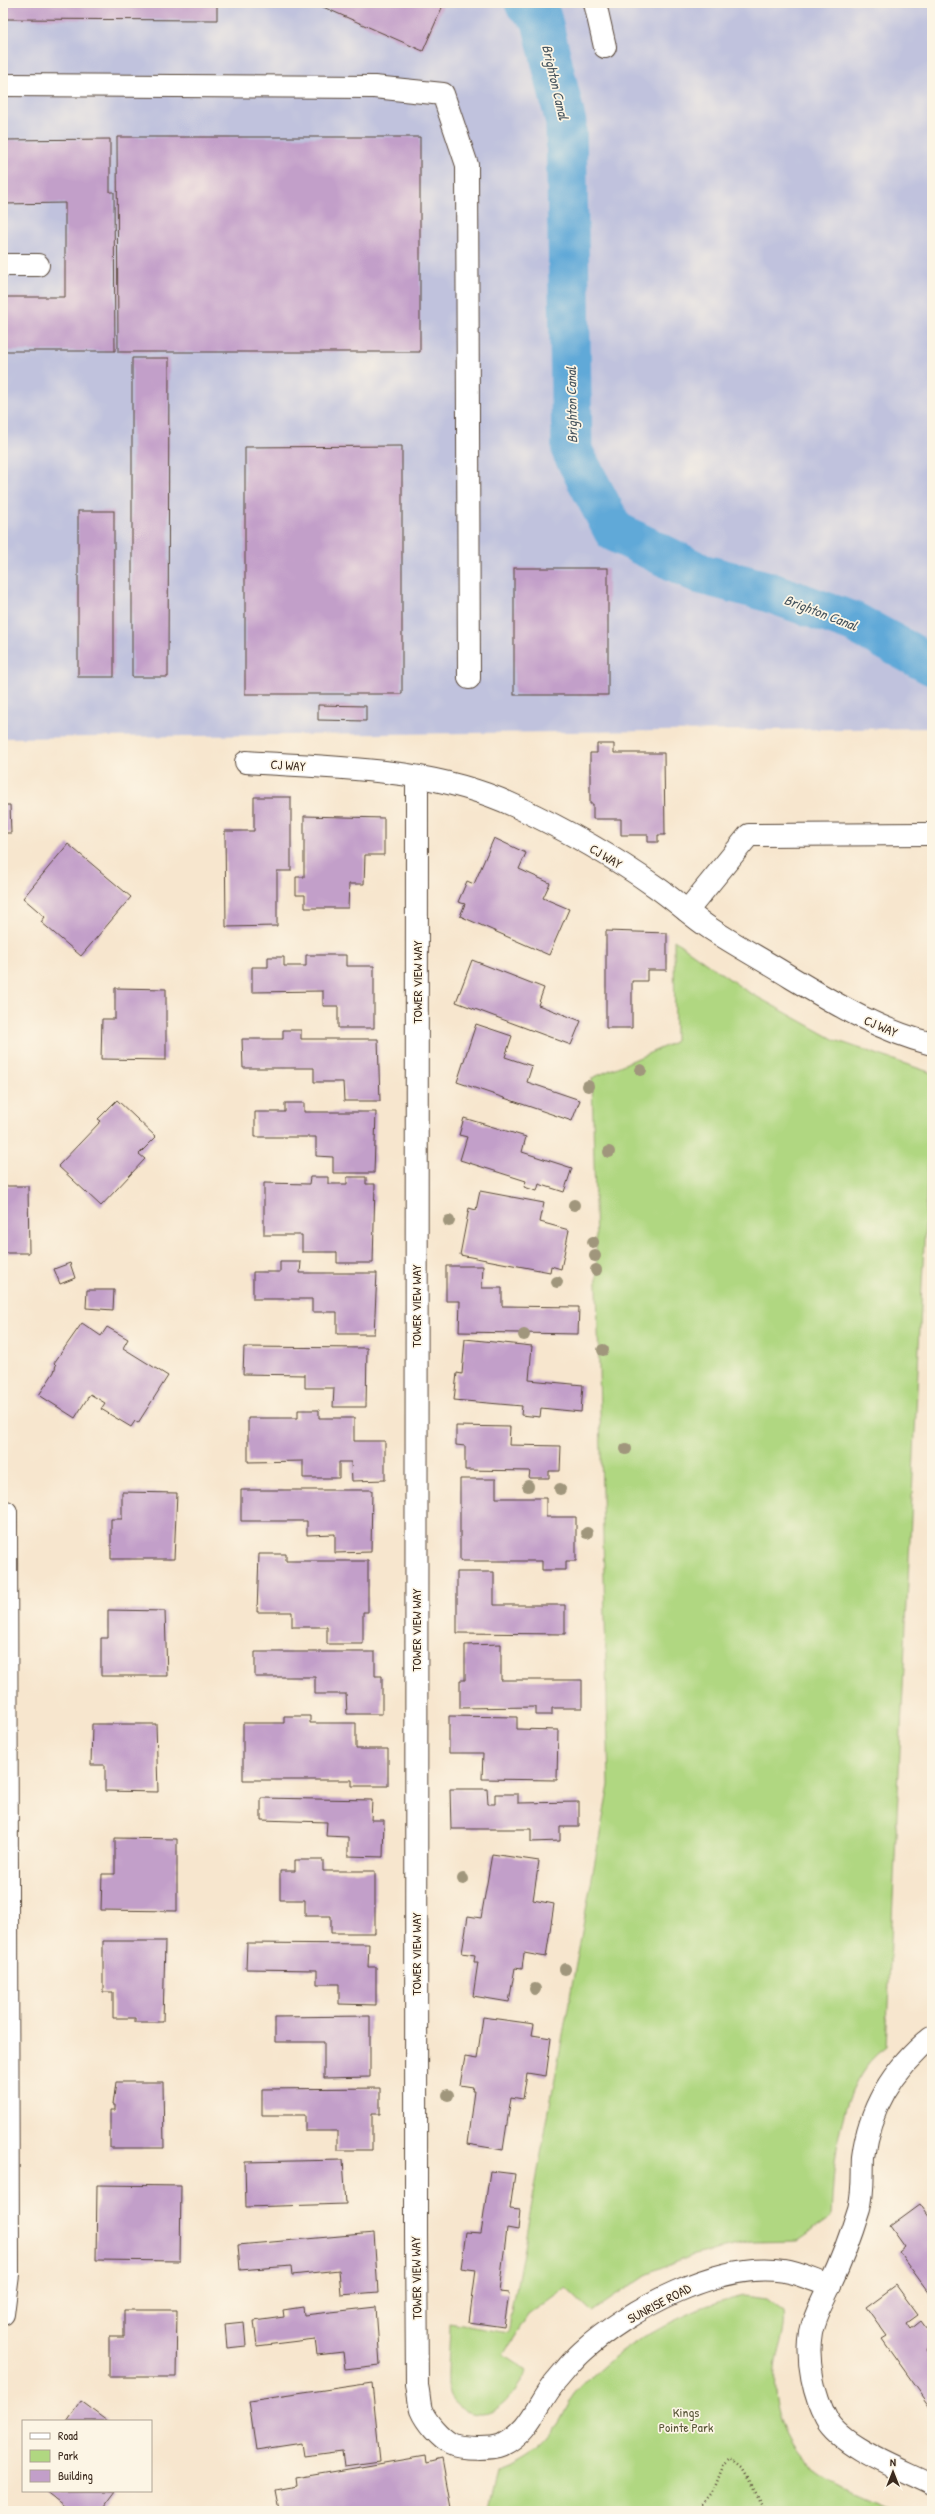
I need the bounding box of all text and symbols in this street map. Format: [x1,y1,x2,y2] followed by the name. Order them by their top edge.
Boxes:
[537,43,574,123] water label: Brighton Canal
[561,365,582,443] water label: Brighton Canal
[782,589,861,636] water label: Brighton Canal
[270,755,306,775] street label: CJ WAY
[586,839,626,873] street label: CJ WAY
[408,940,426,1024] street label: TOWER VIEW WAY
[861,1011,901,1041] street label: CJ WAY
[407,1264,425,1348] street label: TOWER VIEW WAY
[407,1588,425,1672] street label: TOWER VIEW WAY
[407,1912,425,1996] street label: TOWER VIEW WAY
[406,2236,426,2320] street label: TOWER VIEW WAY
[624,2278,695,2327] street label: SUNRISE ROAD
[659,2403,714,2436] park label: Kings Pointe Park
[22,2420,152,2492] legend
[58,2427,78,2444] text: Road
[58,2447,78,2464] text: Park
[873,2452,913,2492] north arrow
[890,2455,896,2469] text: N
[58,2467,93,2484] text: Building

